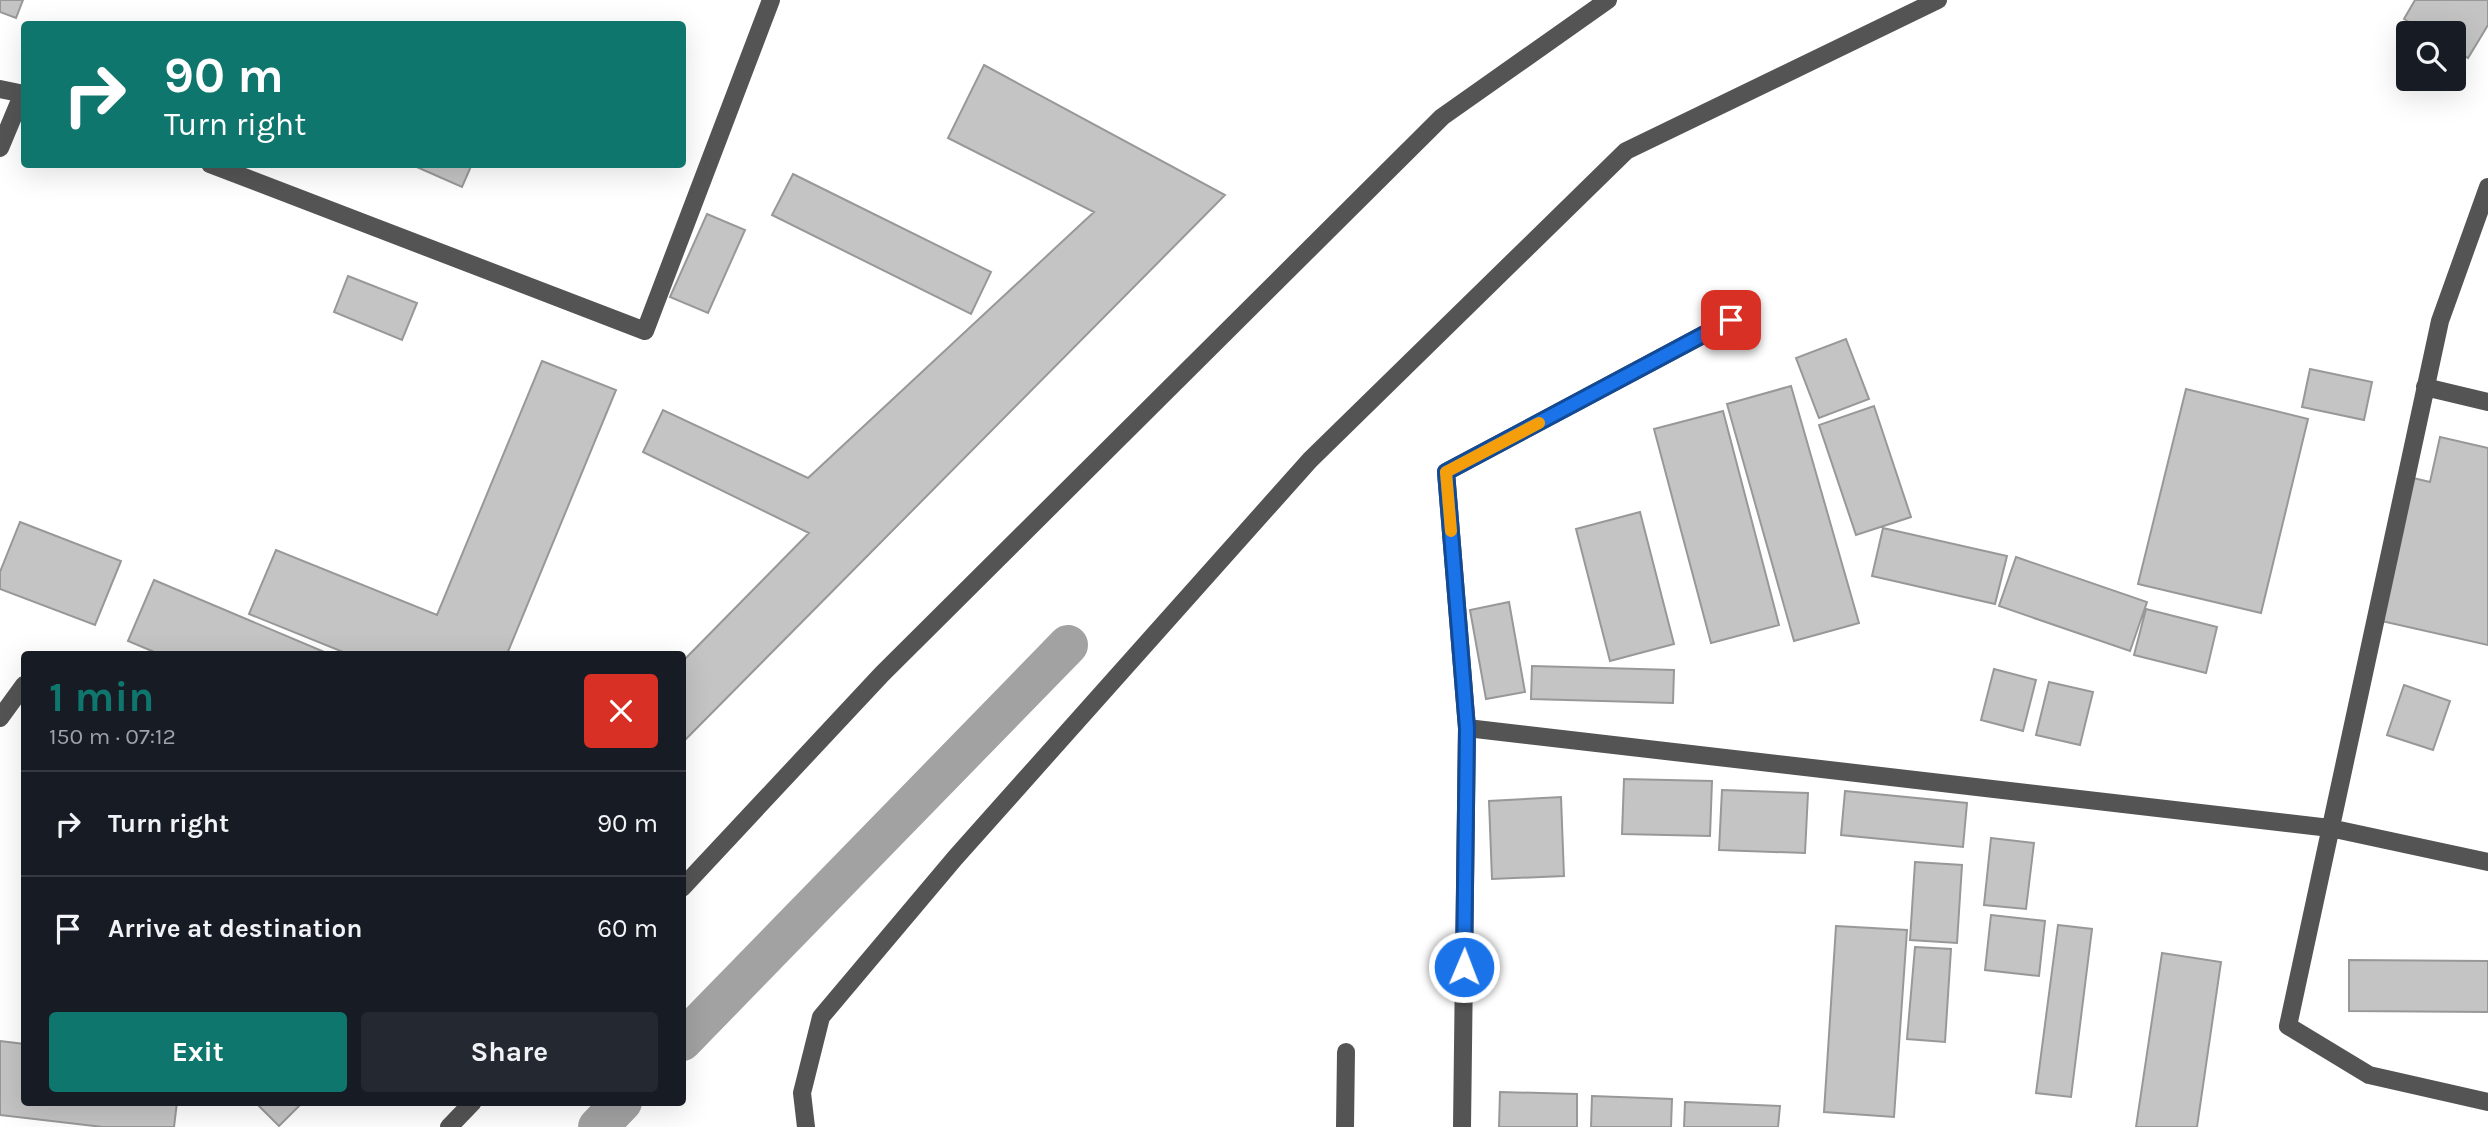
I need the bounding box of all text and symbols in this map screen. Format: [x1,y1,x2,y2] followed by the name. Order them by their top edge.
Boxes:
[2396,21,2466,91] map controls
[2396,21,2466,91] button: search
[164,47,284,104] text: 90 m
[49,49,140,140] icon: right
[164,106,306,143] text: Turn right
[1701,290,1761,350] pin
[1712,301,1750,339] icon: arrive
[49,672,154,722] text: 1 min
[584,674,658,748] button: close
[49,723,176,750] text: 150 m · 07:12
[49,805,87,843] icon: right
[108,808,229,839] text: Turn right
[597,808,658,839] text: 90 m
[49,910,87,948] icon: arrive
[108,913,362,944] text: Arrive at destination
[597,913,658,944] text: 60 m
[1427,930,1501,1004] position arrow
[49,1012,347,1092] button: Exit
[361,1012,658,1092] button: Share

